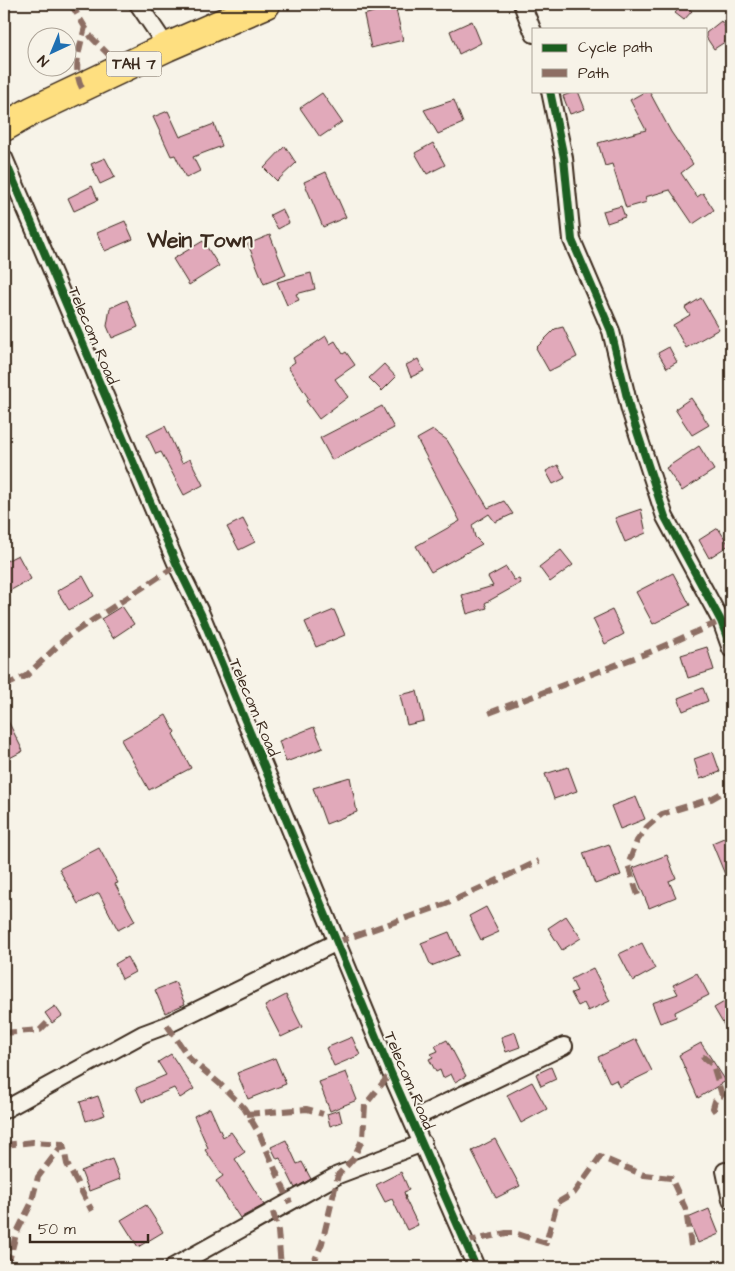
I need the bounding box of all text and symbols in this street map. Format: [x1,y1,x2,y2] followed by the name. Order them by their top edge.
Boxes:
[28,28,78,78] north arrow
[532,28,708,92] legend
[578,37,653,59] text: Cycle path
[33,50,54,71] text: N
[106,52,162,76] road number: TAH 7
[578,63,609,84] text: Path
[146,226,253,255] district label: Wein Town
[63,283,124,388] street label: Telecom Road
[224,655,285,760] street label: Telecom Road
[379,1028,440,1133] street label: Telecom Road
[30,1211,148,1243] scale bar
[38,1219,76,1240] text: 50 m

